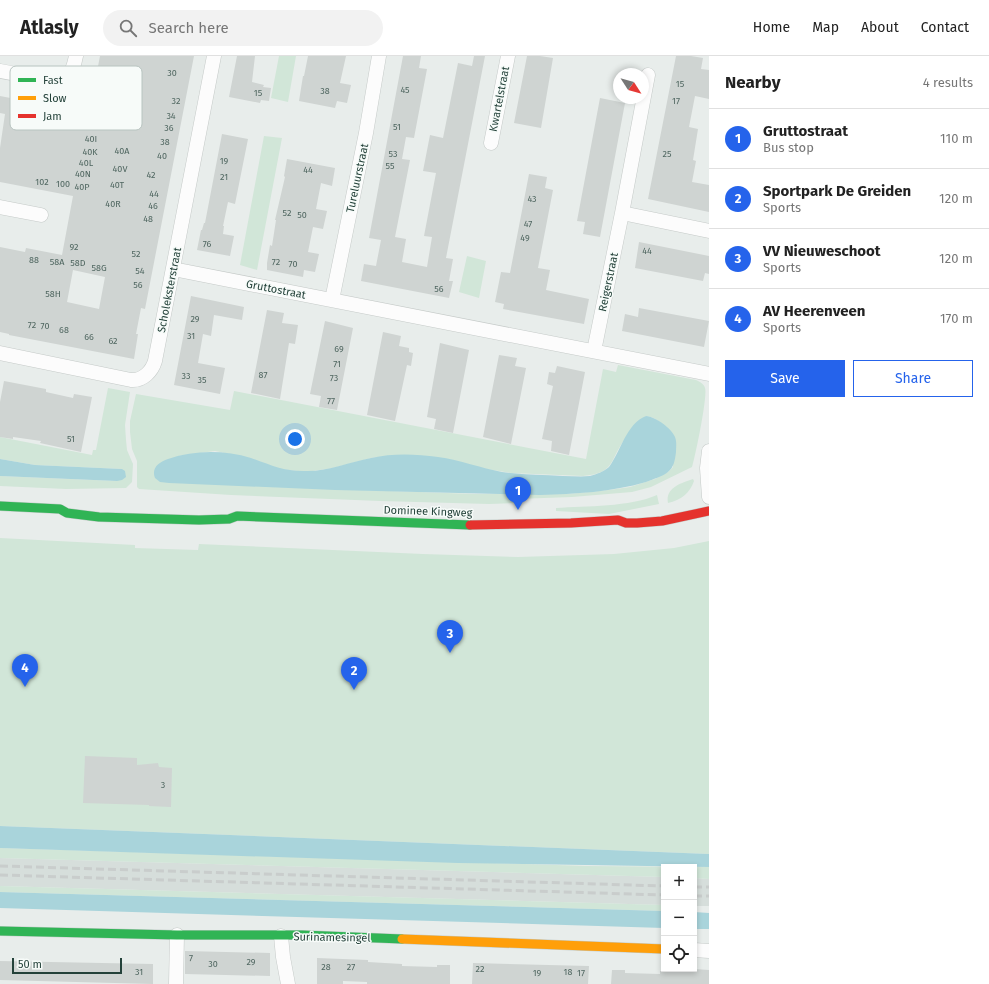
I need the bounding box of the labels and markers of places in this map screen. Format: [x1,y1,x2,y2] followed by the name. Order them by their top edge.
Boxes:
[505,477,531,510] pin: 1
[437,620,463,653] pin: 3
[12,654,38,687] pin: 4
[341,657,367,690] pin: 2

